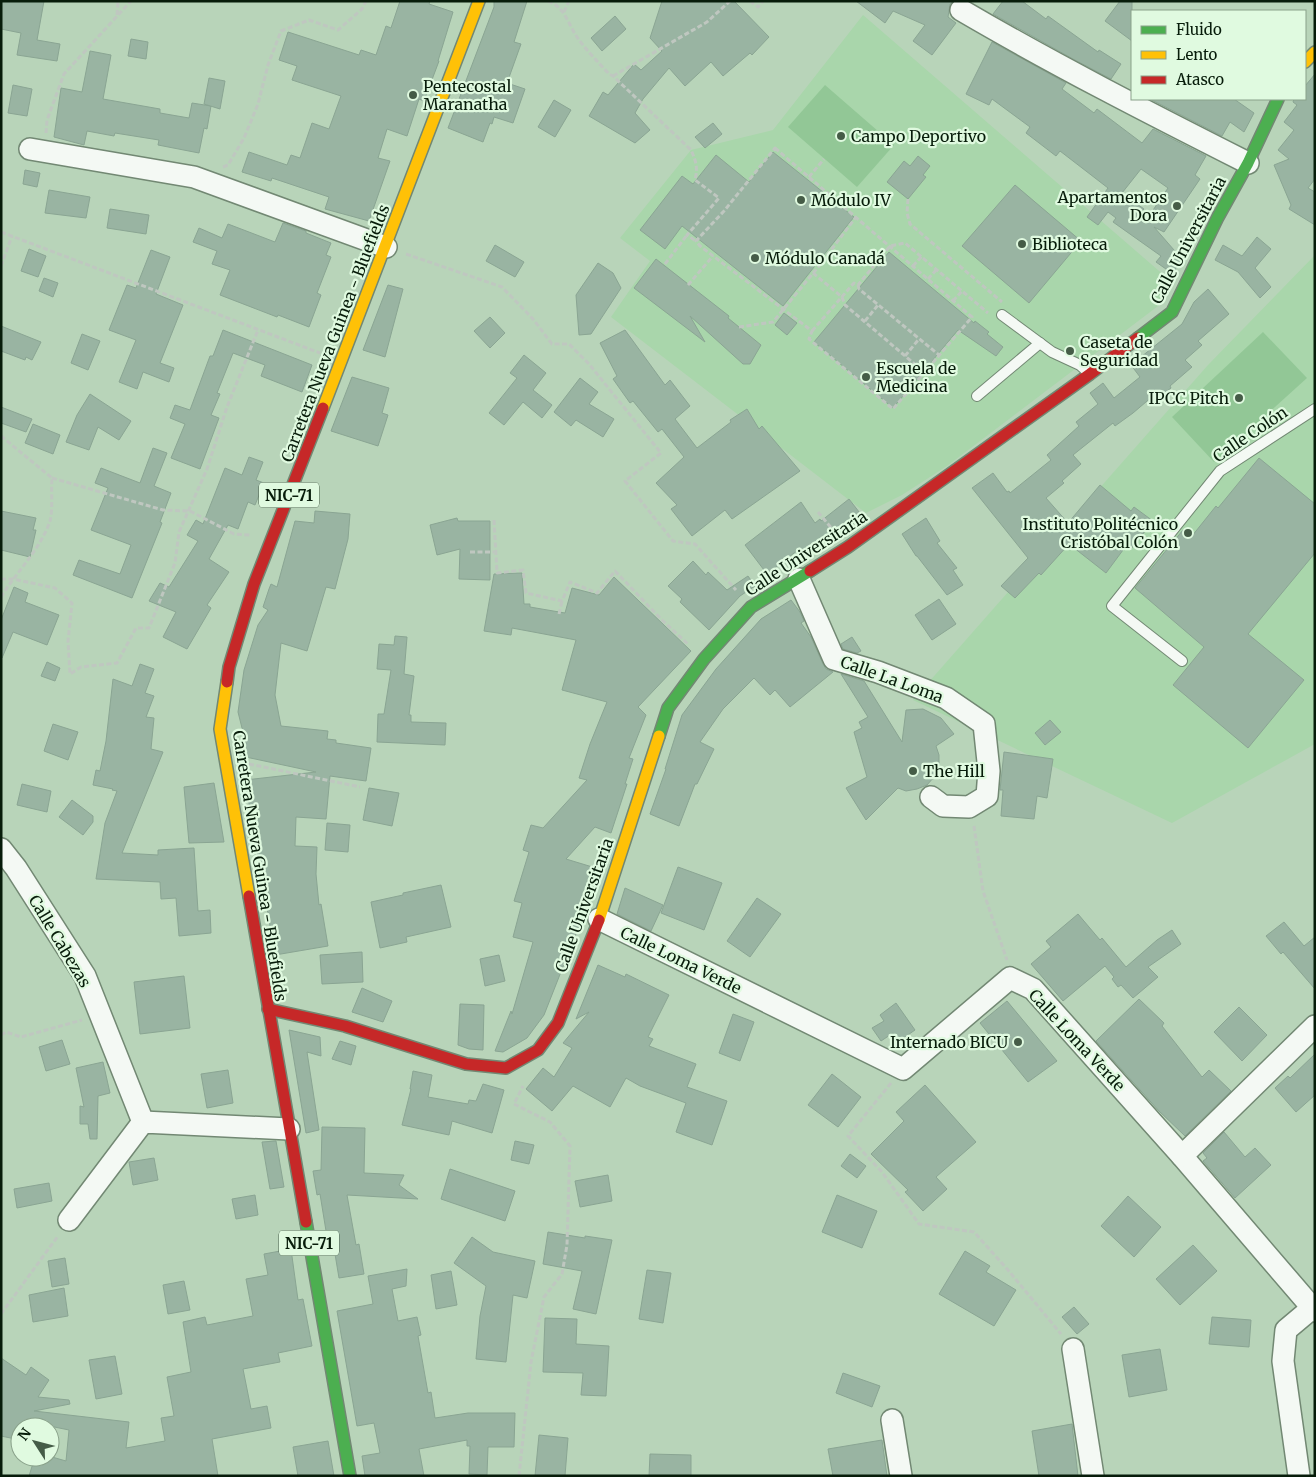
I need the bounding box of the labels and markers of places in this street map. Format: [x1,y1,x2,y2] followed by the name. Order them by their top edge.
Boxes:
[423,76,511,114] place label: Pentecostal Maranatha
[407,89,419,101] marker: Pentecostal Maranatha
[851,126,986,146] place label: Campo Deportivo
[835,130,847,142] marker: Campo Deportivo
[1057,187,1167,225] place label: Apartamentos Dora
[811,190,891,210] place label: Módulo IV
[795,194,807,206] marker: Módulo IV
[1171,200,1183,212] marker: Apartamentos Dora
[1032,234,1108,254] place label: Biblioteca
[1016,238,1028,250] marker: Biblioteca
[765,248,885,268] place label: Módulo Canadá
[749,252,761,264] marker: Módulo Canadá
[1080,332,1159,370] place label: Caseta de Seguridad
[1064,345,1076,357] marker: Caseta de Seguridad
[876,358,956,396] place label: Escuela de Medicina
[860,371,872,383] marker: Escuela de Medicina
[1148,388,1229,408] place label: IPCC Pitch
[1233,392,1245,404] marker: IPCC Pitch
[1023,514,1178,552] place label: Instituto Politécnico Cristóbal Colón
[1182,527,1194,539] marker: Instituto Politécnico Cristóbal Colón
[923,761,985,781] place label: The Hill
[907,765,919,777] marker: The Hill
[890,1032,1008,1052] place label: Internado BICU
[1012,1036,1024,1048] marker: Internado BICU

